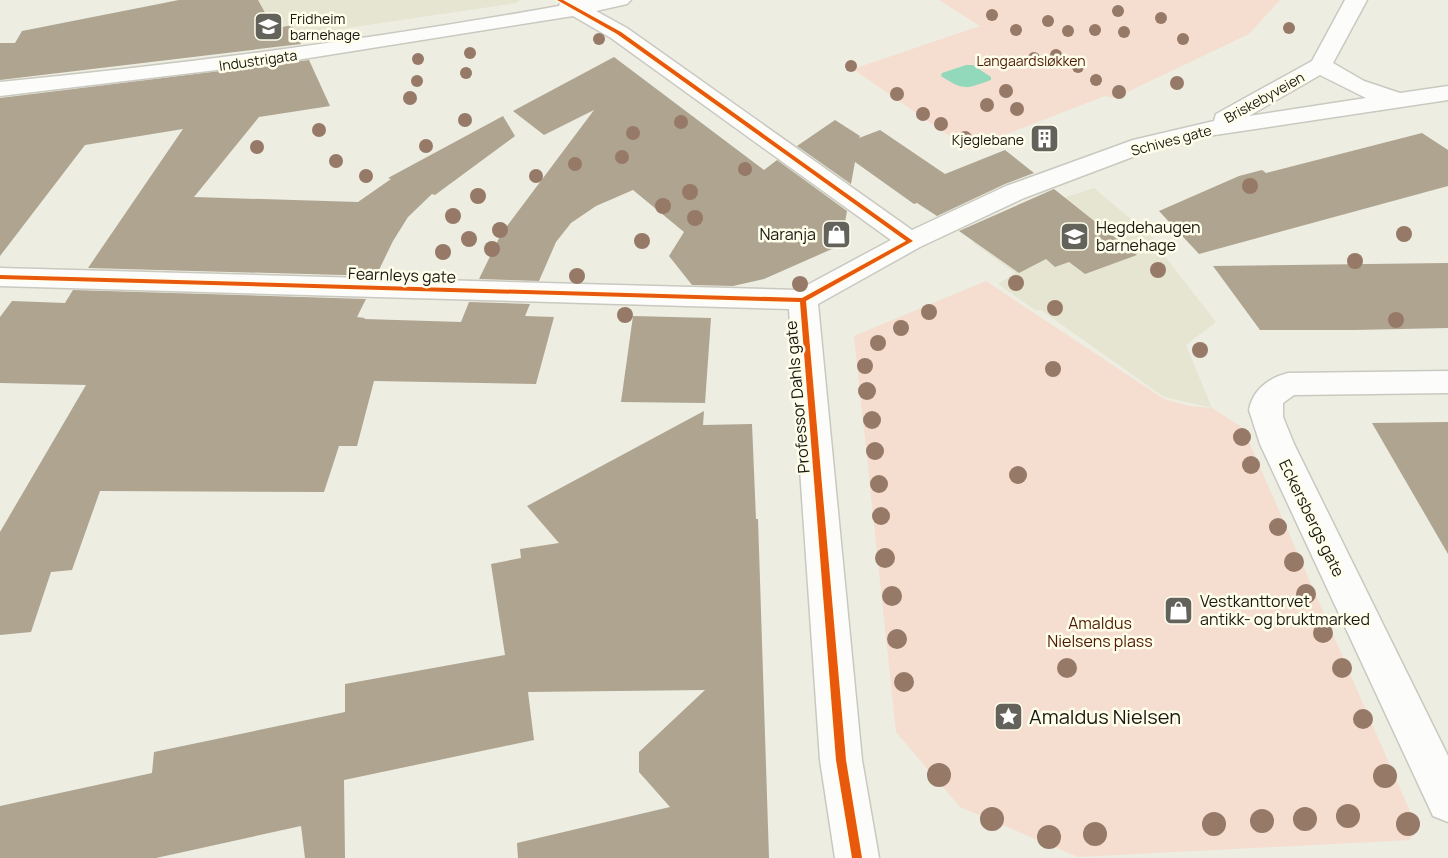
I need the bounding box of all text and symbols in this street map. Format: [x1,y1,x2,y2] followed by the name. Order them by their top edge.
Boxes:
[290,9,360,44] place label: Fridheim barnehage
[253,10,285,42] school or university icon: Fridheim barnehage
[218,45,298,75] street label: Industrigata
[976,51,1086,70] park label: Langaardsløkken
[1220,67,1308,127] street label: Briskebyveien
[1129,120,1213,160] street label: Schives gate
[1029,123,1061,155] building icon: Kjeglebane
[952,130,1024,149] place label: Kjeglebane
[1096,216,1201,256] place label: Hegdehaugen barnehage
[821,218,853,250] shop icon: Naranja
[1059,220,1091,252] school or university icon: Hegdehaugen barnehage
[759,223,816,245] place label: Naranja
[348,262,456,288] street label: Fearnleys gate
[779,320,815,474] street label: Professor Dahls gate
[1274,456,1350,580] street label: Eckersbergs gate
[1200,590,1370,630] place label: Vestkanttorvet antikk- og bruktmarked
[1163,594,1195,626] shop icon: Vestkanttorvet antikk- og bruktmarked
[1047,612,1153,652] park label: Amaldus Nielsens plass
[992,700,1024,732] place icon: Amaldus Nielsen
[1029,703,1181,730] place label: Amaldus Nielsen

